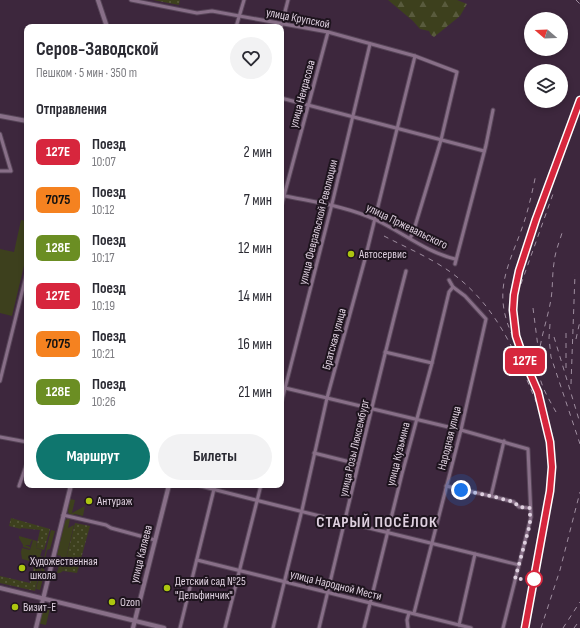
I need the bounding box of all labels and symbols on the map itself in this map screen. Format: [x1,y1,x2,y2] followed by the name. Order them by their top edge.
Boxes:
[265,5,331,32] street label: улица Крупской
[524,12,568,56] north arrow
[286,58,319,130] street label: улица Некрасова
[296,158,341,286] street label: улица Февральской Революции
[364,200,450,253] street label: улица Пржевальского
[358,247,407,262] place label: Автосервис
[346,249,356,259] marker: Автосервис
[319,306,350,372] street label: Братская улица
[497,348,553,374] line badge: 127Е
[336,398,373,498] street label: улица Розы Люксембург
[434,404,465,472] street label: Народная улица
[383,420,414,488] street label: улица Кузьмина
[451,480,471,500] your location
[96,494,133,509] place label: Антураж
[84,496,94,506] marker: Антураж
[316,513,438,532] district label: СТАРЫЙ ПОСЁЛОК
[127,523,156,585] street label: улица Каляева
[29,554,98,583] place label: Художественная школа
[17,563,27,573] marker: Художественная школа
[289,567,383,604] street label: улица Народной Мести
[525,570,543,588] unlabelled marker
[175,574,246,603] place label: Детский сад №25 "Дельфинчик"
[162,583,172,593] marker: Детский сад №25 "Дельфинчик"
[120,595,140,610] place label: Ozon
[107,597,117,607] marker: Ozon
[23,600,56,615] place label: Визит-Е
[10,602,20,612] marker: Визит-Е

